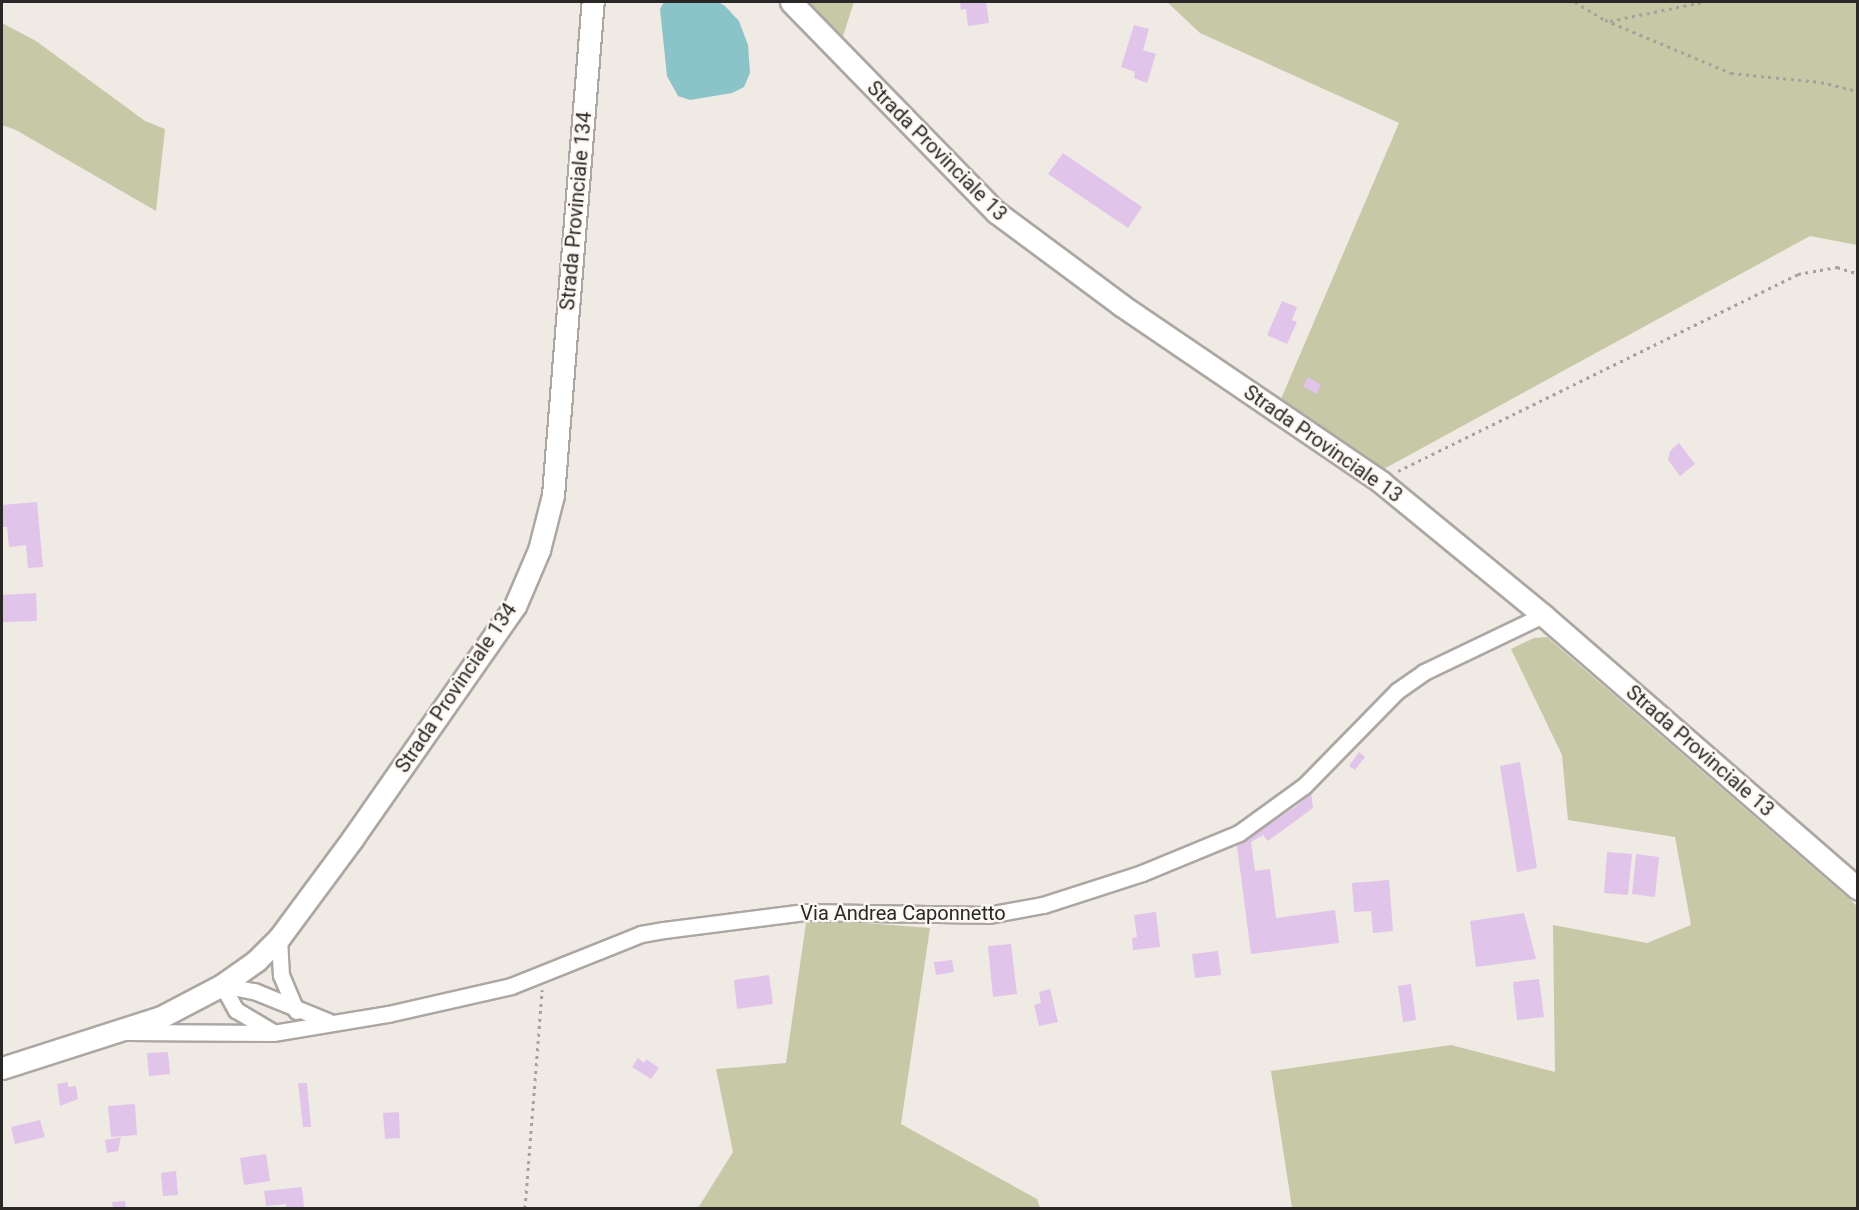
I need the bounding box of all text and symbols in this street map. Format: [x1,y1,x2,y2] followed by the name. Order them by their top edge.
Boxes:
[862,76,1012,226] street label: Strada Provinciale 13
[555,111,597,311] street label: Strada Provinciale 134
[1239,380,1407,508] street label: Strada Provinciale 13
[390,599,522,777] street label: Strada Provinciale 134
[1621,680,1779,822] street label: Strada Provinciale 13
[800,901,1006,925] street label: Via Andrea Caponnetto

